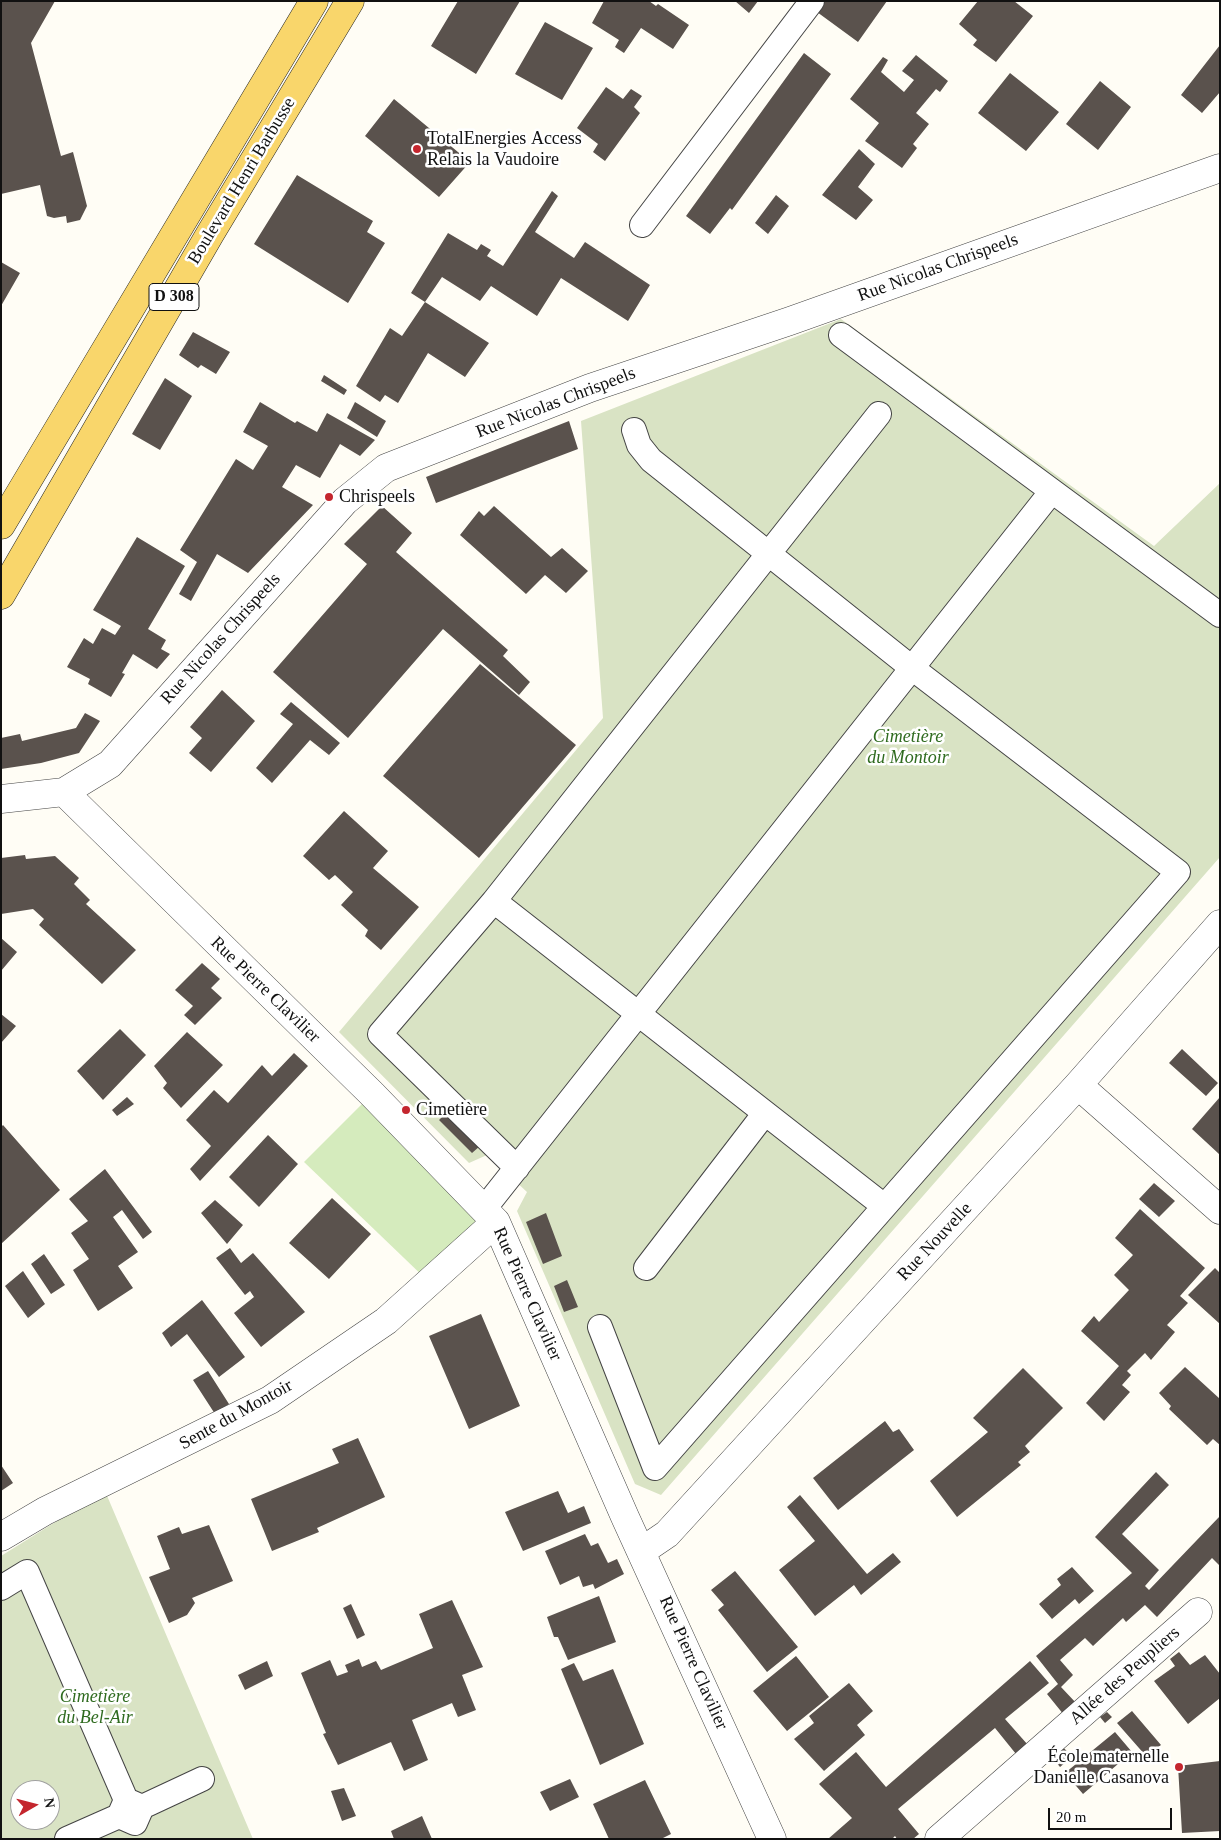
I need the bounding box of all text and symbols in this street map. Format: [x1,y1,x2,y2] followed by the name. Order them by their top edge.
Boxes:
[184,94,300,268] street label: Boulevard Henri Barbusse
[427,128,582,170] place label: TotalEnergies Access Relais la Vaudoire
[411,143,423,155] marker: TotalEnergies Access Relais la Vaudoire
[855,229,1021,307] street label: Rue Nicolas Chrispeels
[149,284,199,310] road number: D 308
[473,363,639,443] street label: Rue Nicolas Chrispeels
[339,486,415,508] place label: Chrispeels
[323,491,335,503] marker: Chrispeels
[156,569,286,709] street label: Rue Nicolas Chrispeels
[867,726,949,769] park label: Cimetière du Montoir
[206,932,324,1048] street label: Rue Pierre Clavilier
[416,1099,487,1121] place label: Cimetière
[400,1104,412,1116] marker: Cimetière
[893,1198,977,1286] street label: Rue Nouvelle
[488,1224,566,1364] street label: Rue Pierre Clavilier
[176,1375,296,1455] street label: Sente du Montoir
[654,1593,732,1733] street label: Rue Pierre Clavilier
[1065,1622,1185,1730] street label: Allée des Peupliers
[57,1686,133,1728] park label: Cimetière du Bel-Air
[1034,1746,1169,1788] place label: École maternelle Danielle Casanova
[1173,1761,1185,1773] marker: École maternelle Danielle Casanova
[10,1780,60,1830] north arrow
[41,1797,57,1809] text: N
[1051,1798,1175,1830] scale bar
[1056,1809,1086,1825] text: 20 m

